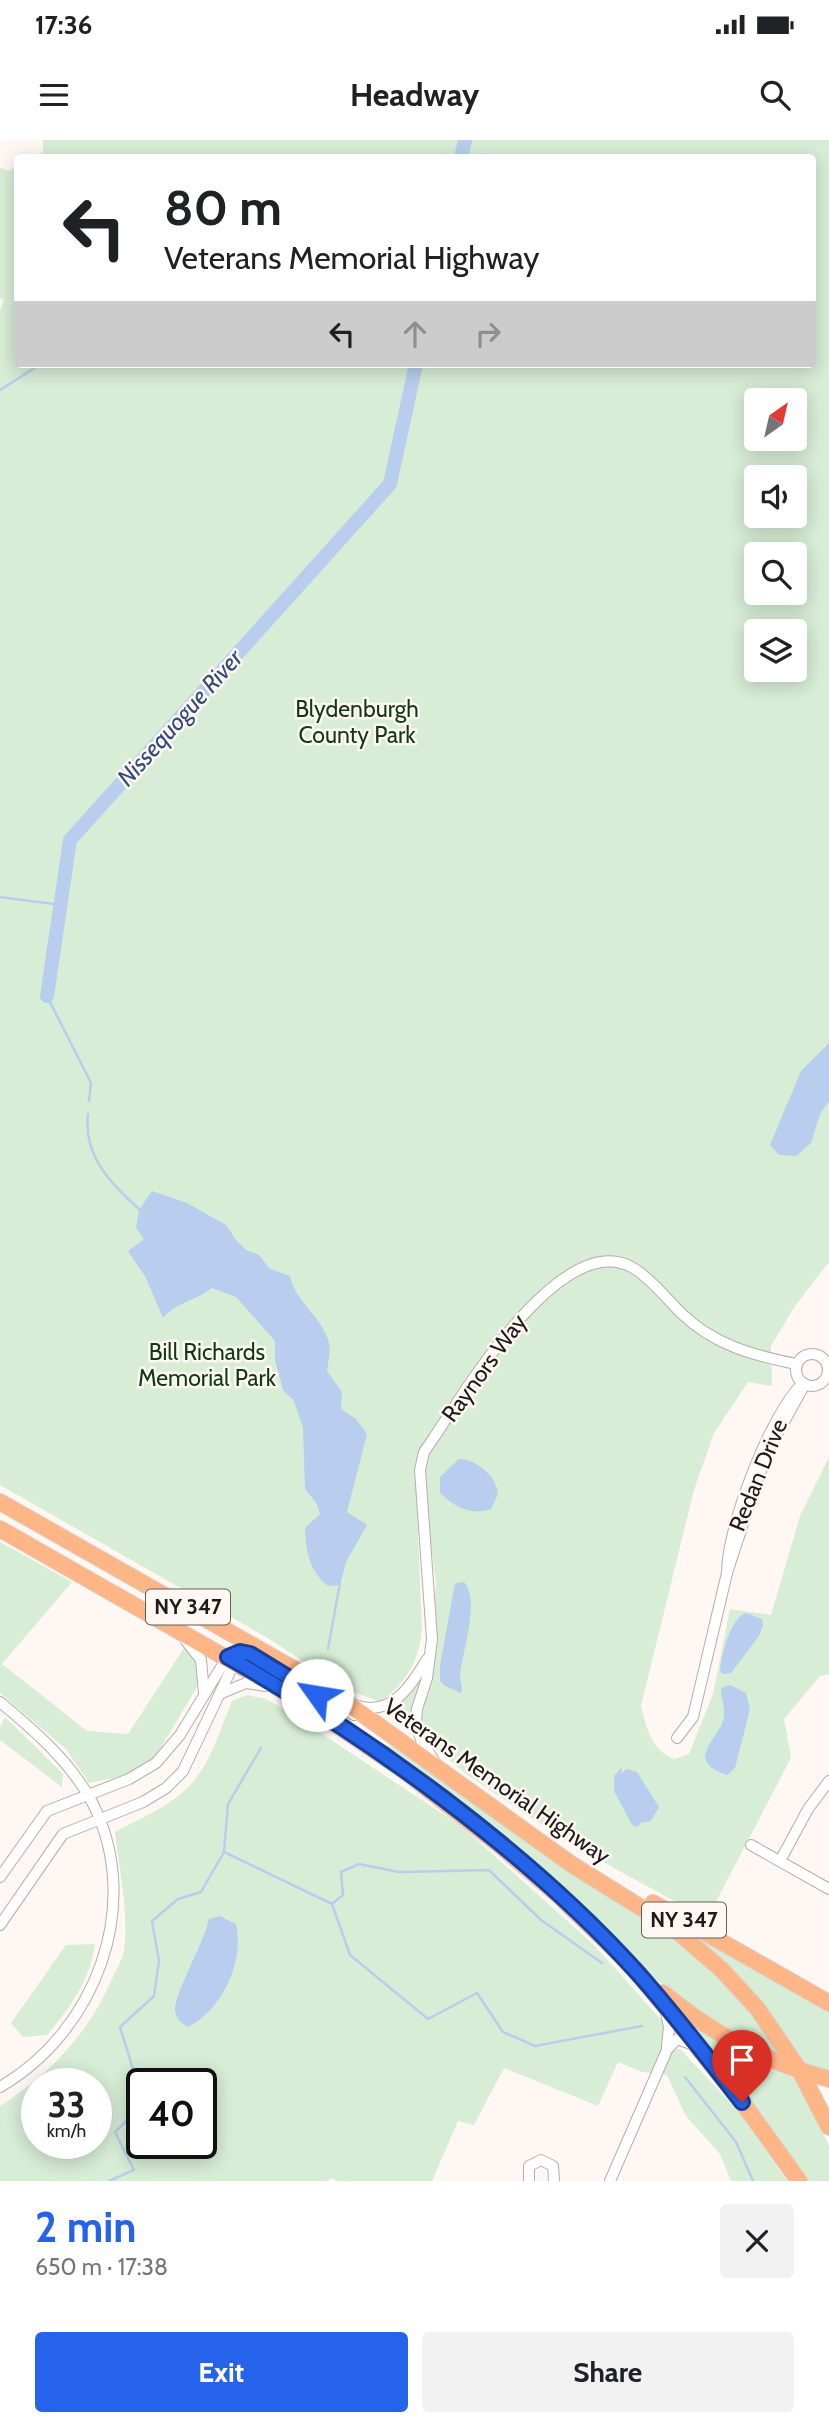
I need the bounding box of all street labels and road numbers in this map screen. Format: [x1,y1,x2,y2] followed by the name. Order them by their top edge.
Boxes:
[436,1308,533,1427] street label: Raynors Way
[723,1415,793,1535] street label: Redan Drive
[146,1590,230,1624] road number: NY 347
[378,1692,616,1870] street label: Veterans Memorial Highway
[642,1902,726,1938] road number: NY 347

